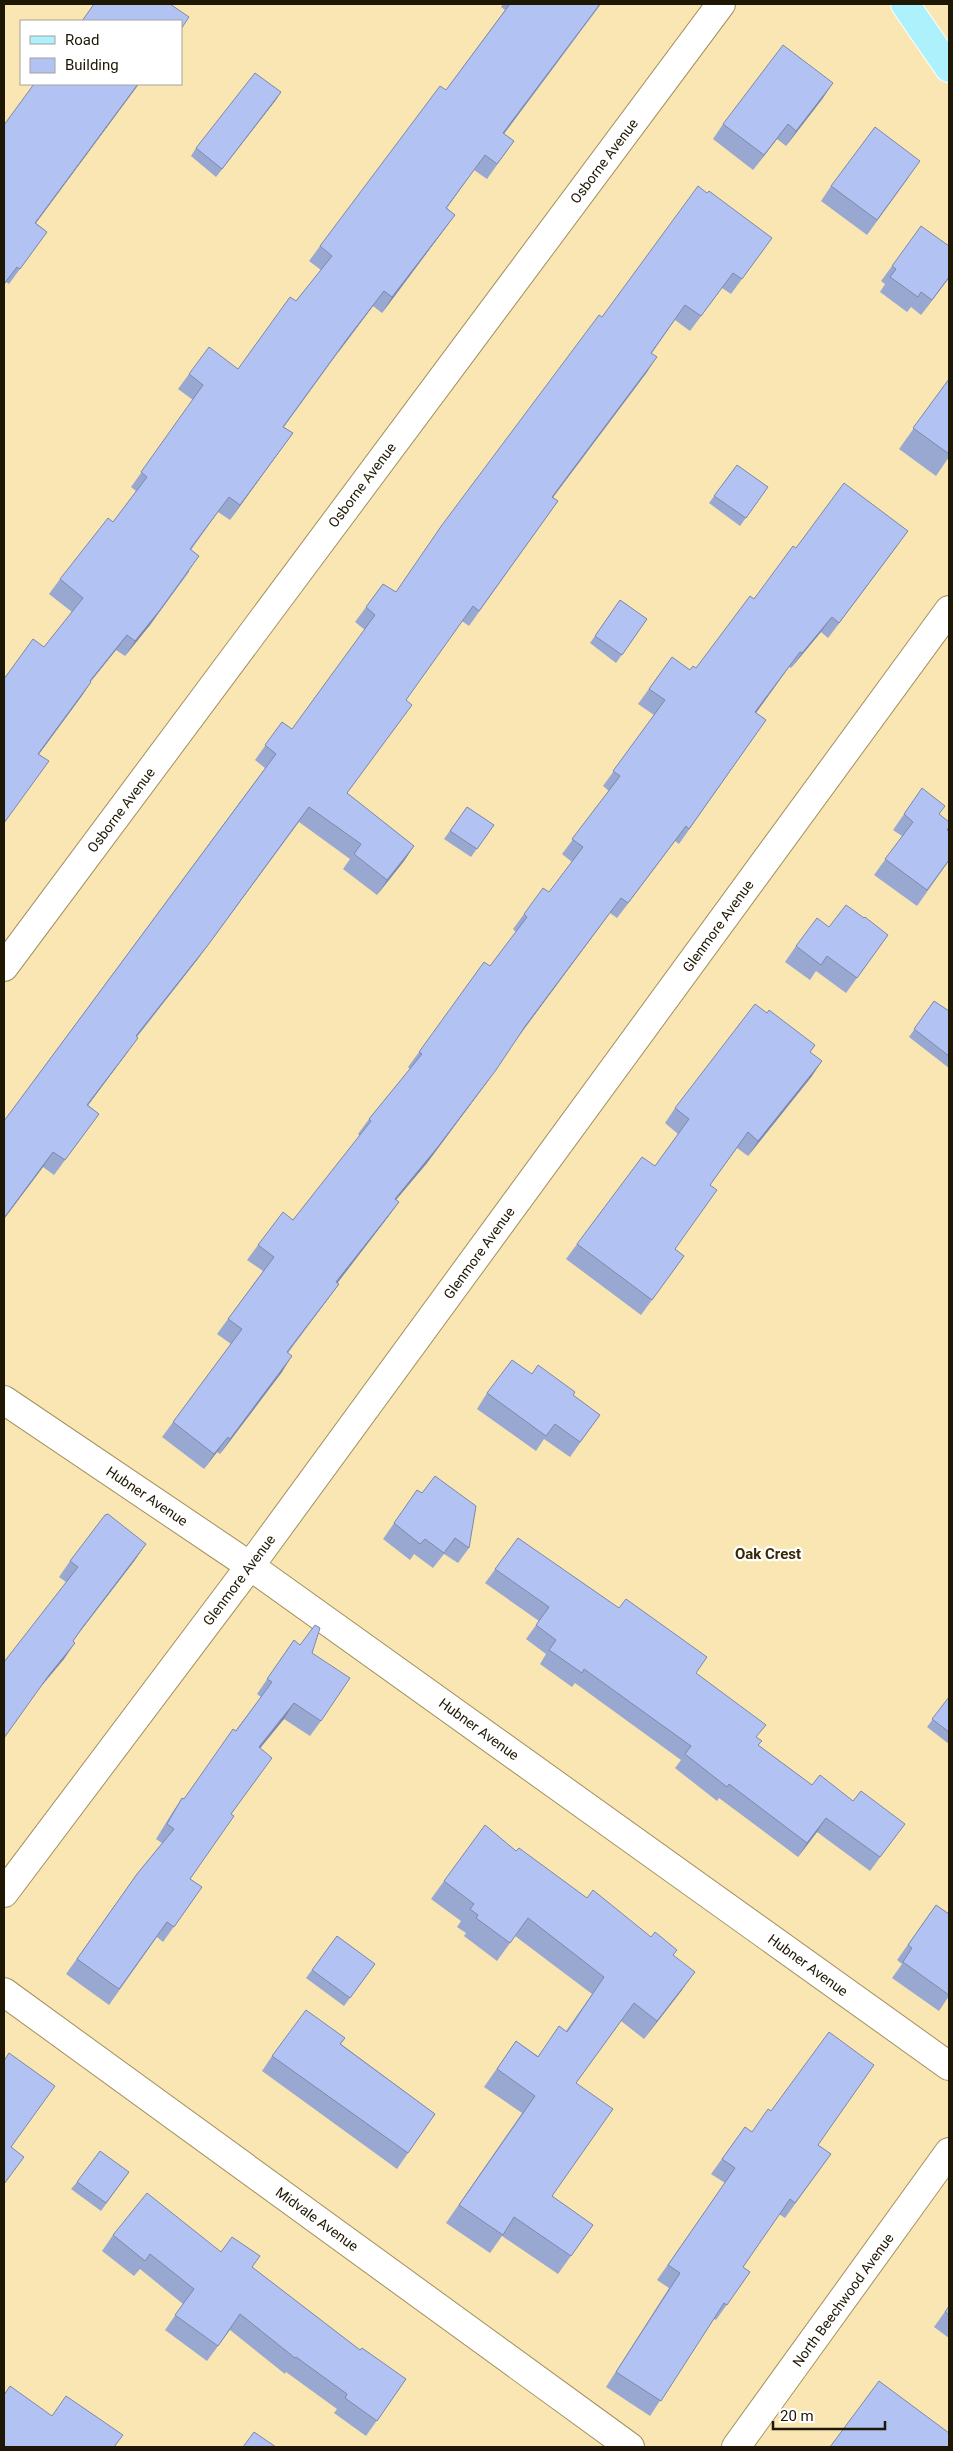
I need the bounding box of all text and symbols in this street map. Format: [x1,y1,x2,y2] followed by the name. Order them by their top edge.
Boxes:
[20,20,182,85] legend
[65,31,99,49] text: Road
[65,56,119,74] text: Building
[567,116,641,206] street label: Osborne Avenue
[325,440,399,530] street label: Osborne Avenue
[84,765,158,855] street label: Osborne Avenue
[679,877,757,975] street label: Glenmore Avenue
[440,1204,518,1302] street label: Glenmore Avenue
[103,1463,191,1529] street label: Hubner Avenue
[200,1531,278,1629] street label: Glenmore Avenue
[735,1545,801,1563] district label: Oak Crest
[436,1695,522,1763] street label: Hubner Avenue
[765,1931,851,1999] street label: Hubner Avenue
[273,2184,361,2254] street label: Midvale Avenue
[789,2230,897,2370] street label: North Beechwood Avenue
[773,2398,886,2430] scale bar
[780,2407,814,2425] text: 20 m

